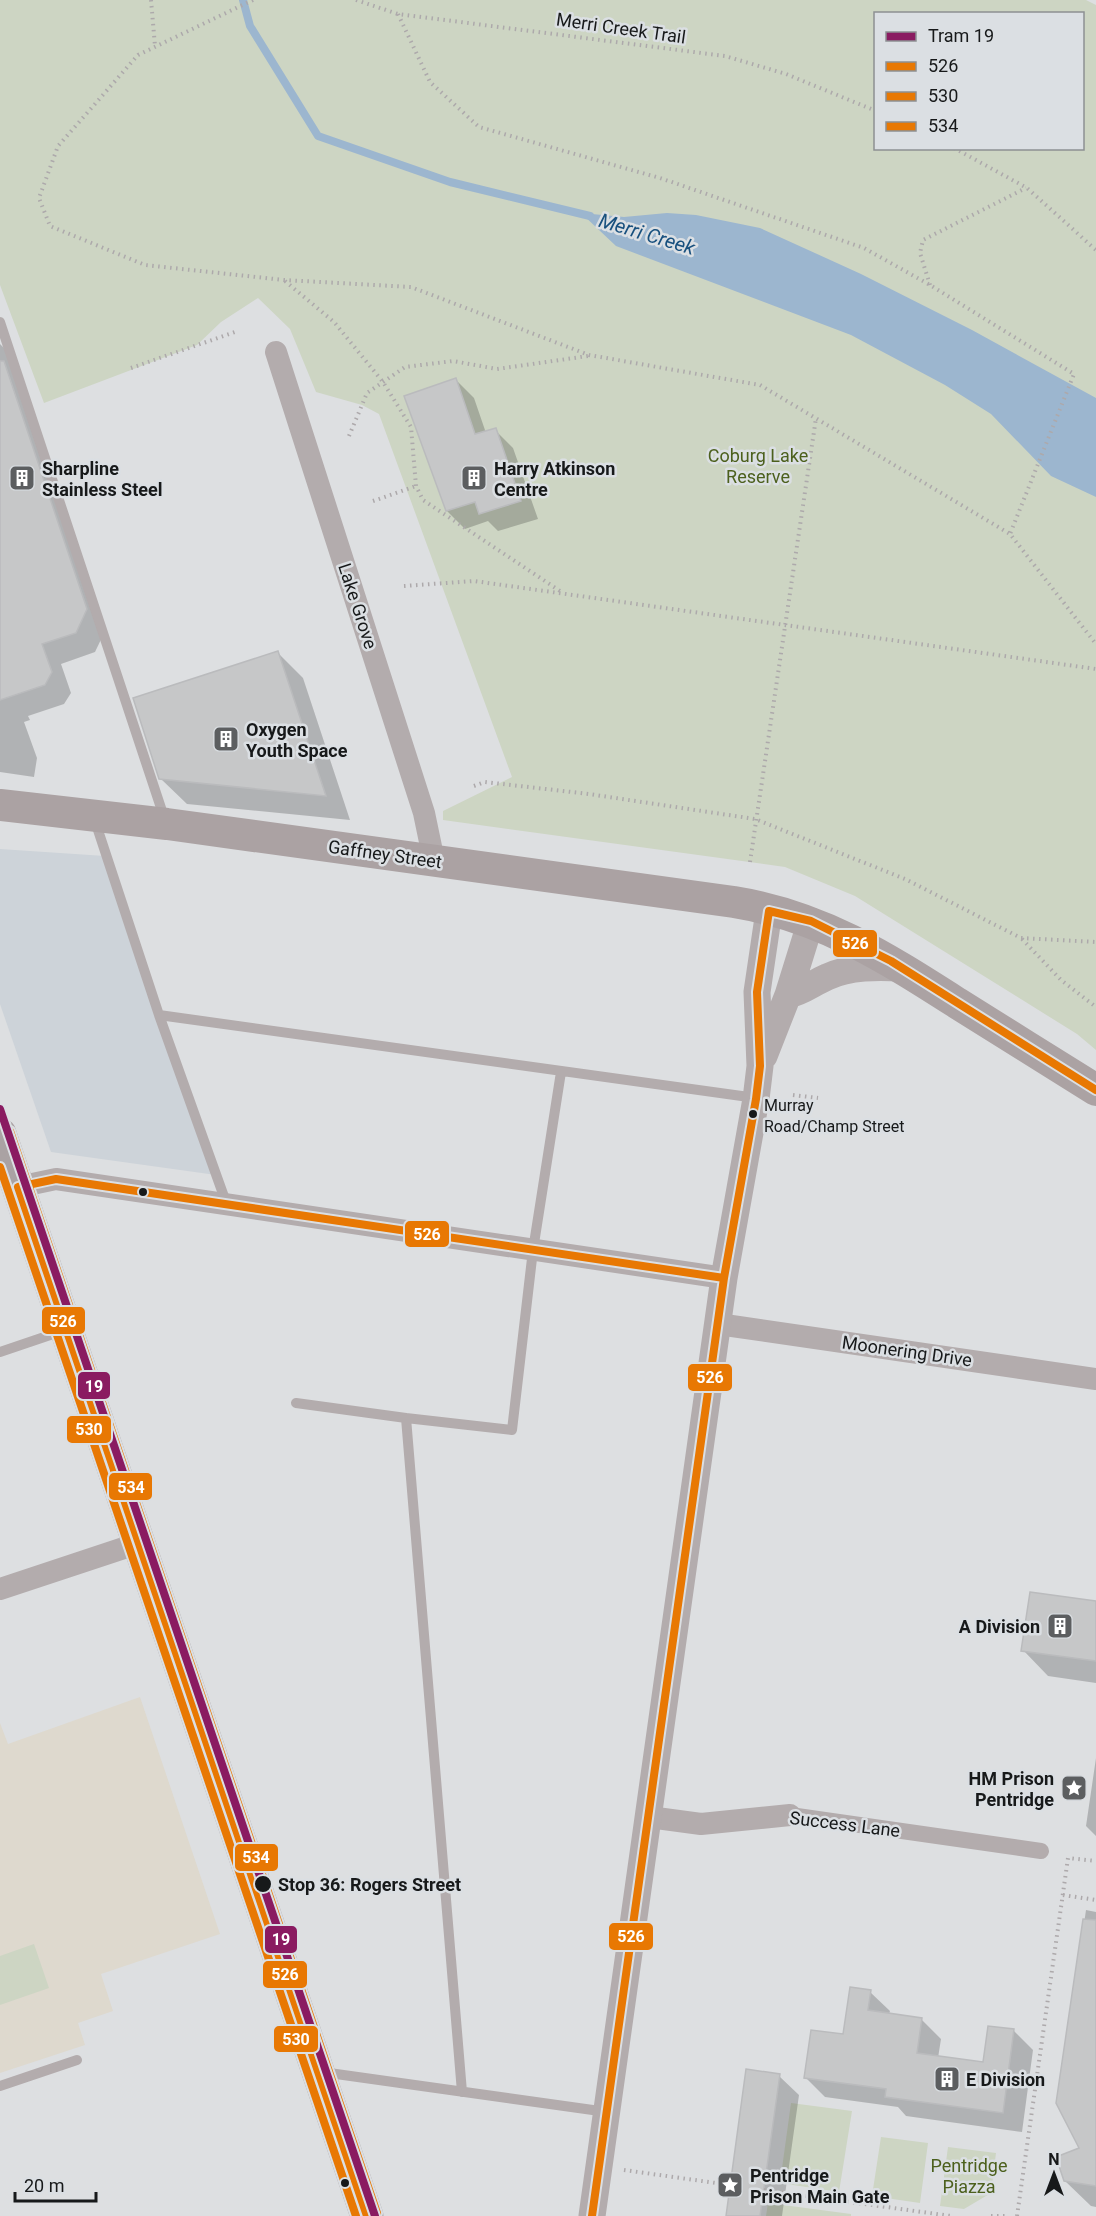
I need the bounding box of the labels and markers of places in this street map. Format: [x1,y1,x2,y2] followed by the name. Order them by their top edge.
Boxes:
[42,458,163,500] place label: Sharpline Stainless Steel
[494,458,615,500] place label: Harry Atkinson Centre
[7,463,37,493] building icon: Sharpline Stainless Steel
[459,463,489,493] building icon: Harry Atkinson Centre
[246,719,348,761] place label: Oxygen Youth Space
[211,724,241,754] building icon: Oxygen Youth Space
[764,1096,904,1136] place label: Murray Road/Champ Street
[747,1108,759,1120] marker: Murray Road/Champ Street
[137,1186,149,1198] unlabelled marker
[1045,1611,1075,1641] building icon: A Division
[959,1616,1040,1637] place label: A Division
[969,1768,1054,1810] place label: HM Prison Pentridge
[1059,1773,1089,1803] place icon: HM Prison Pentridge
[253,1874,273,1894] marker: Stop 36: Rogers Street
[278,1874,461,1895] place label: Stop 36: Rogers Street
[932,2064,962,2094] building icon: E Division
[966,2069,1045,2090] place label: E Division
[750,2165,890,2207] place label: Pentridge Prison Main Gate
[715,2170,745,2200] place icon: Pentridge Prison Main Gate
[339,2177,351,2189] unlabelled marker

